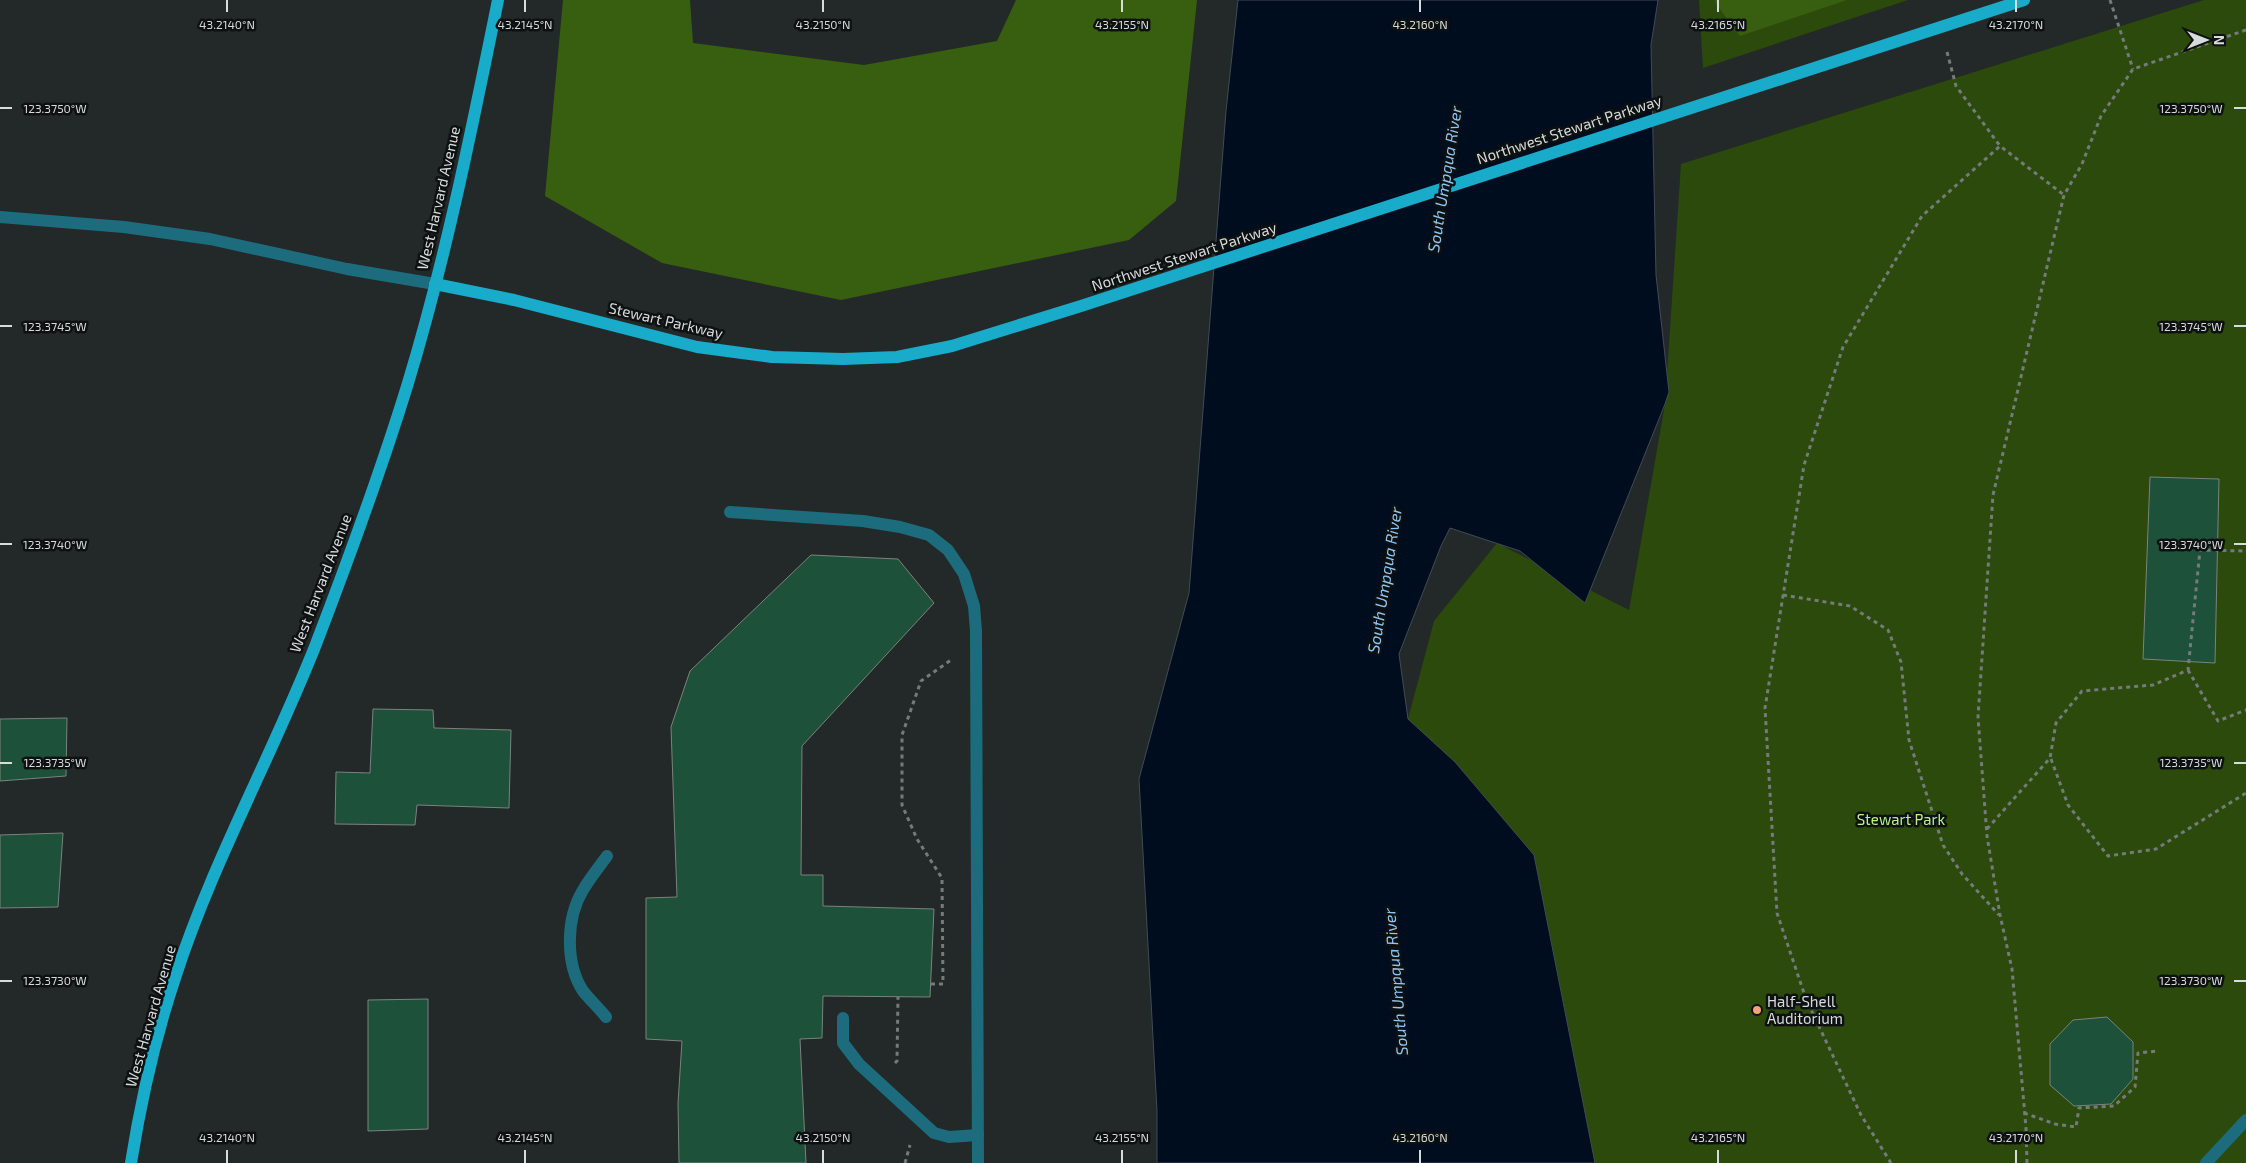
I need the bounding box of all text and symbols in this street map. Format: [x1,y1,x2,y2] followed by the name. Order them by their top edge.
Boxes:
[2181,15,2231,65] north arrow
[199,17,255,31] text: 43.2140°N
[498,17,552,31] text: 43.2145°N
[796,17,850,31] text: 43.2150°N
[1095,17,1149,31] text: 43.2155°N
[1392,17,1448,31] text: 43.2160°N
[1691,17,1745,31] text: 43.2165°N
[1989,17,2043,31] text: 43.2170°N
[2211,35,2228,45] text: N
[1474,91,1664,167] street label: Northwest Stewart Parkway
[23,101,87,115] text: 123.3750°W
[2159,101,2223,115] text: 123.3750°W
[1423,104,1465,254] water label: South Umpqua River
[413,124,463,272] street label: West Harvard Avenue
[1089,218,1279,294] street label: Northwest Stewart Parkway
[607,298,725,342] street label: Stewart Parkway
[23,319,87,333] text: 123.3745°W
[2159,319,2223,333] text: 123.3745°W
[1363,505,1405,655] water label: South Umpqua River
[285,511,355,655] street label: West Harvard Avenue
[23,537,87,551] text: 123.3740°W
[2159,537,2223,551] text: 123.3740°W
[24,755,86,769] text: 123.3735°W
[2160,755,2222,769] text: 123.3735°W
[1857,810,1946,828] park label: Stewart Park
[1379,907,1411,1056] water label: South Umpqua River
[121,943,179,1089] street label: West Harvard Avenue
[23,973,87,987] text: 123.3730°W
[2159,973,2223,987] text: 123.3730°W
[1767,992,1843,1027] place label: Half-Shell Auditorium
[1751,1004,1763,1016] marker: Half-Shell Auditorium
[199,1130,255,1144] text: 43.2140°N
[498,1130,552,1144] text: 43.2145°N
[796,1130,850,1144] text: 43.2150°N
[1095,1130,1149,1144] text: 43.2155°N
[1392,1130,1448,1144] text: 43.2160°N
[1691,1130,1745,1144] text: 43.2165°N
[1989,1130,2043,1144] text: 43.2170°N

